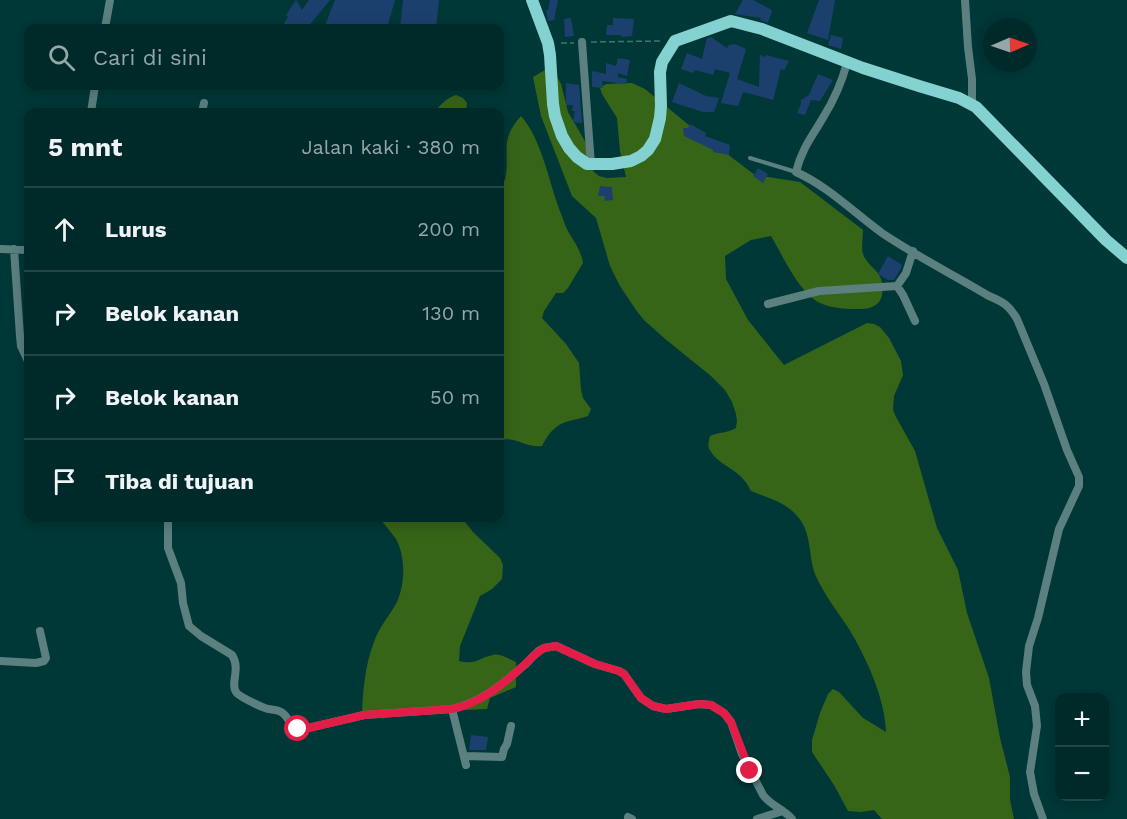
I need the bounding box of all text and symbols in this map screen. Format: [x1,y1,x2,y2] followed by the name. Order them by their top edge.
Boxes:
[983,18,1037,72] north arrow
[24,24,504,90] search box
[45,41,78,74] icon: search
[93,45,207,70] text: Cari di sini
[48,132,122,162] text: 5 mnt
[302,135,480,159] text: Jalan kaki · 380 m
[48,213,81,246] icon: ahead
[105,217,167,242] text: Lurus
[418,217,480,241] text: 200 m
[48,297,81,330] icon: right
[105,301,239,326] text: Belok kanan
[422,301,480,325] text: 130 m
[48,381,81,414] icon: right
[105,385,239,410] text: Belok kanan
[430,385,480,409] text: 50 m
[48,465,81,498] icon: arrive
[105,469,254,494] text: Tiba di tujuan
[1055,693,1109,801] map controls
[1055,693,1109,747] button: +
[284,715,310,741] route start
[1055,747,1109,801] button: −
[736,757,762,783] route end

